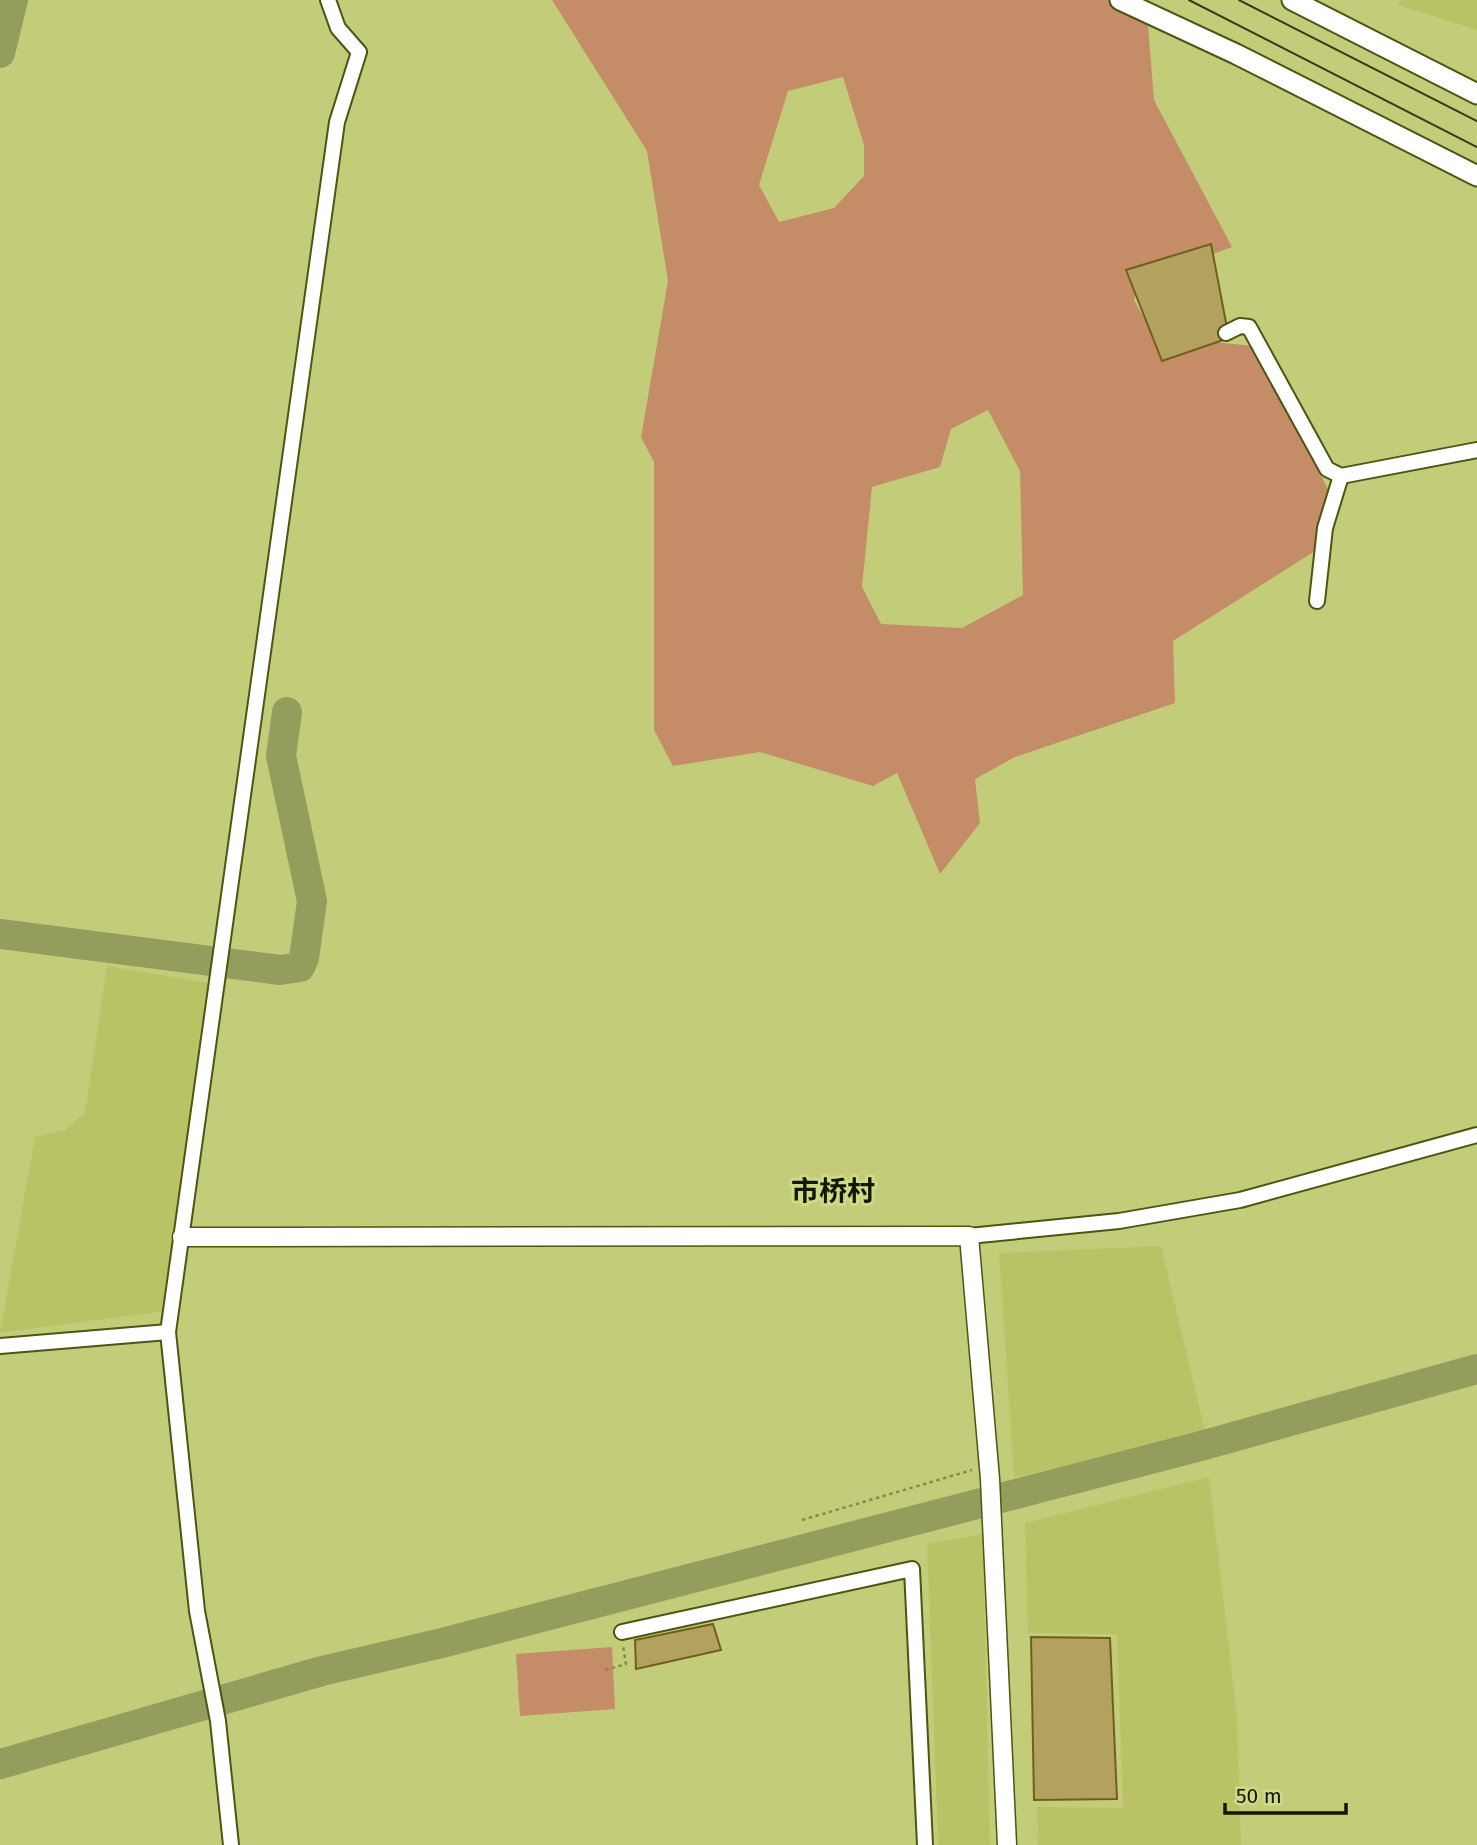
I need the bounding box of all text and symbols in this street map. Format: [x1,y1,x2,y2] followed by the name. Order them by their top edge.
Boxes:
[791,1175,875,1208] district label: 市桥村
[1225,1772,1346,1816] scale bar
[1236,1783,1282,1809] text: 50 m

